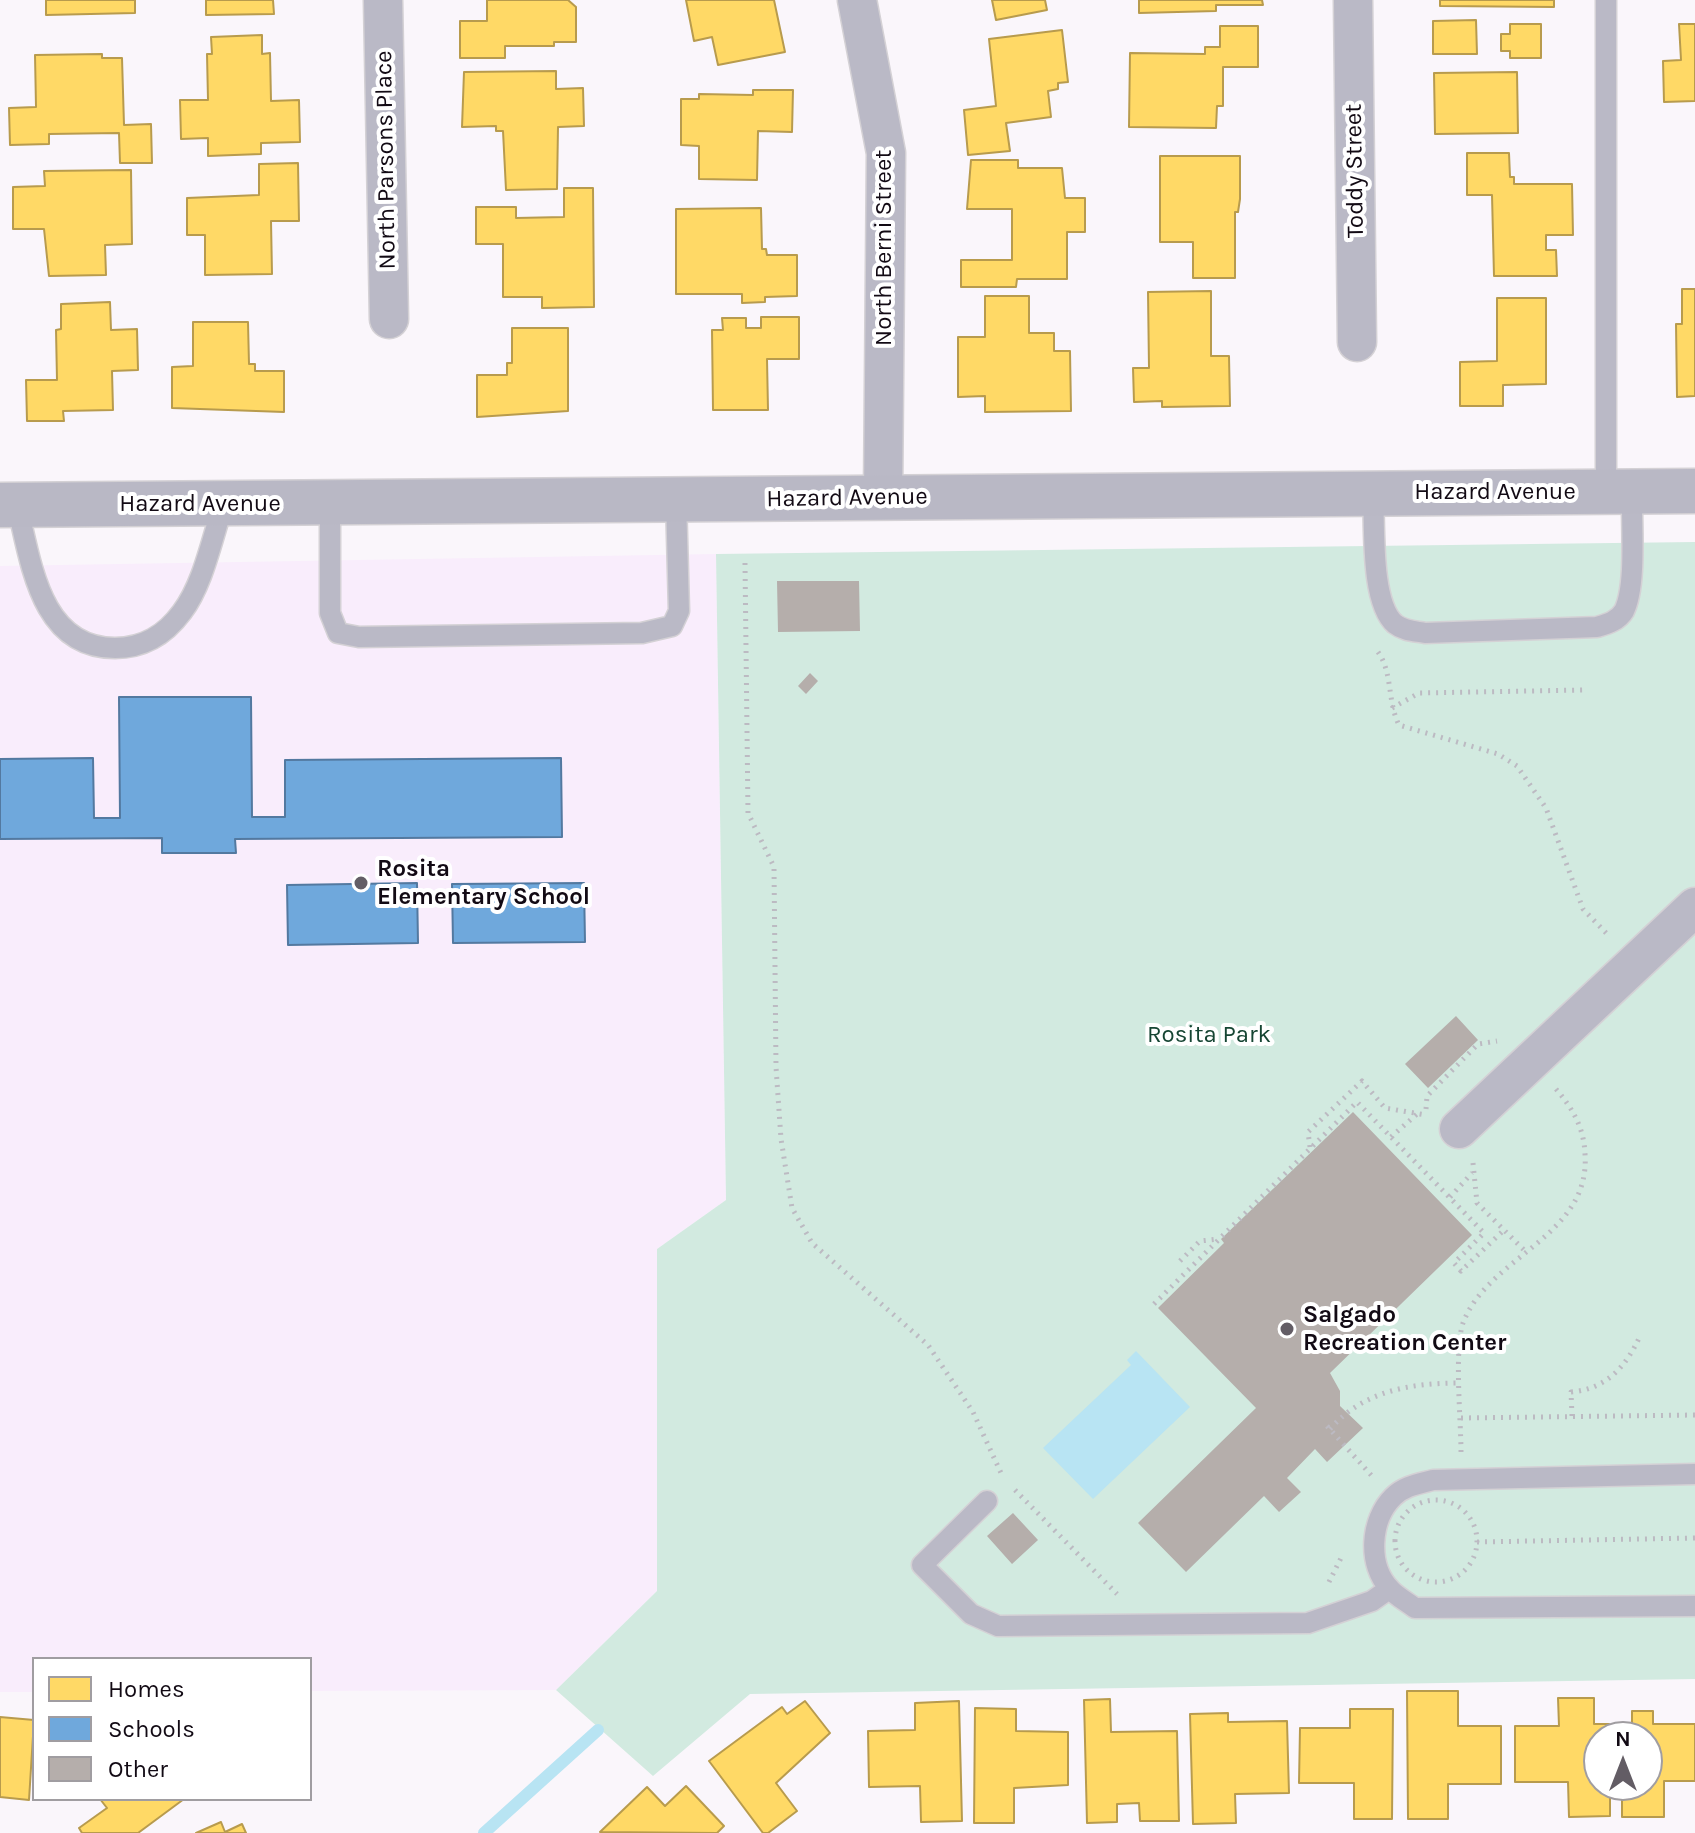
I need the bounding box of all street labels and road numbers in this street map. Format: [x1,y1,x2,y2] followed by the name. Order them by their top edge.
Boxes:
[370,50,402,270] street label: North Parsons Place
[1339,104,1371,238] street label: Toddy Street
[870,150,898,346] street label: North Berni Street
[1414,478,1576,506] street label: Hazard Avenue
[766,482,928,514] street label: Hazard Avenue
[119,490,281,518] street label: Hazard Avenue

